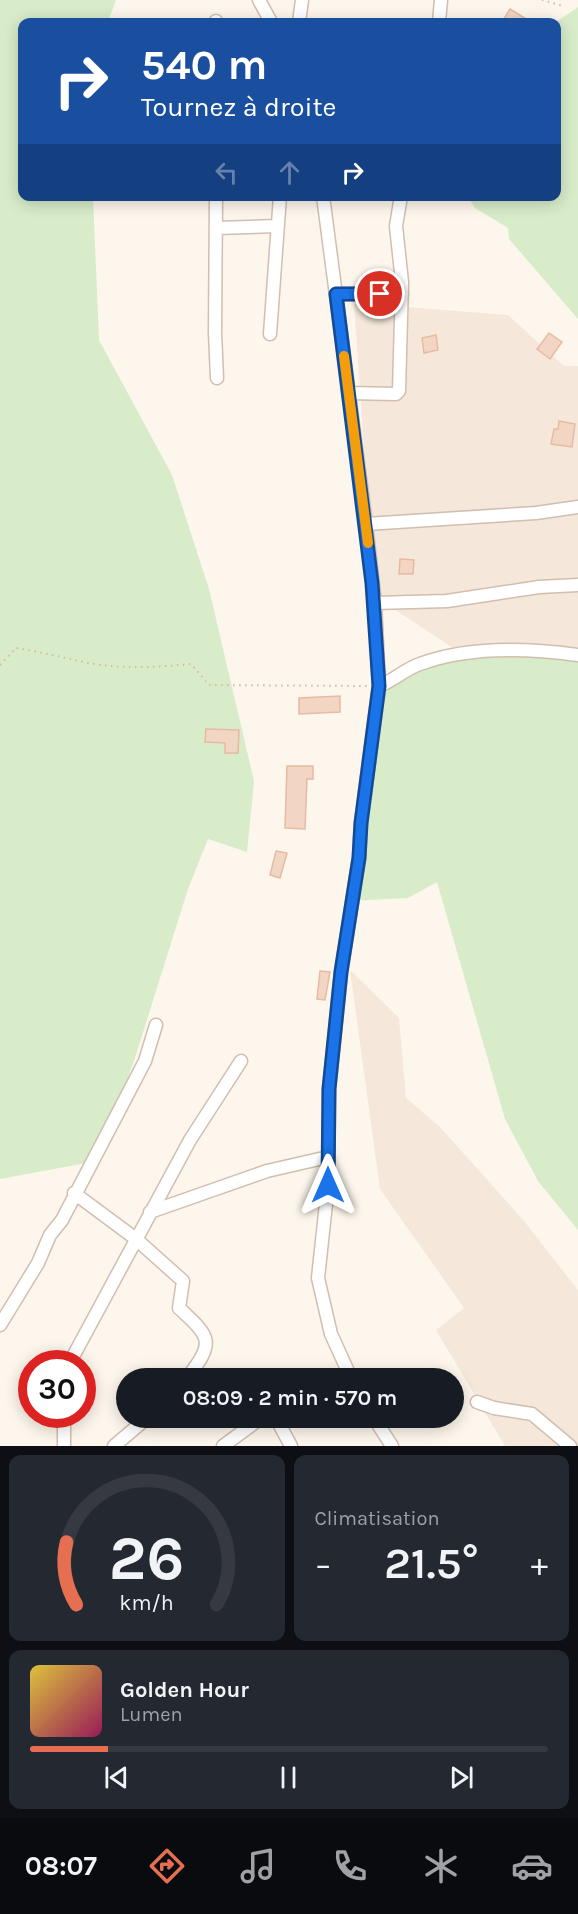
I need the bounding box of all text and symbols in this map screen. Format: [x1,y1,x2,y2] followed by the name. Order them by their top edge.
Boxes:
[141,40,267,90] text: 540 m
[42,42,120,120] icon: right
[141,91,336,123] text: Tournez à droite
[210,156,243,189] icon: left
[273,156,306,189] icon: ahead
[336,156,369,189] icon: right
[354,268,405,319] pin
[363,277,396,310] icon: arrive
[296,1153,360,1217] position arrow
[18,1350,96,1428] speed limit sign: 30
[183,1385,397,1411] text: 08:09 · 2 min · 570 m
[315,1507,440,1530] text: Climatisation
[109,1522,185,1595] text: 26
[384,1537,479,1589] text: 21.5°
[315,1545,332,1583] text: −
[531,1545,548,1583] text: +
[120,1590,174,1615] text: km/h
[120,1677,249,1703] text: Golden Hour
[120,1703,183,1726] text: Lumen
[100,1761,133,1794] icon: previous
[272,1761,305,1794] icon: pause
[445,1761,478,1794] icon: next
[146,1845,188,1887] icon: directions
[237,1845,279,1887] icon: music
[329,1845,371,1887] icon: phone
[420,1845,462,1887] icon: climate
[511,1845,553,1887] icon: car
[25,1850,97,1882] text: 08:07

